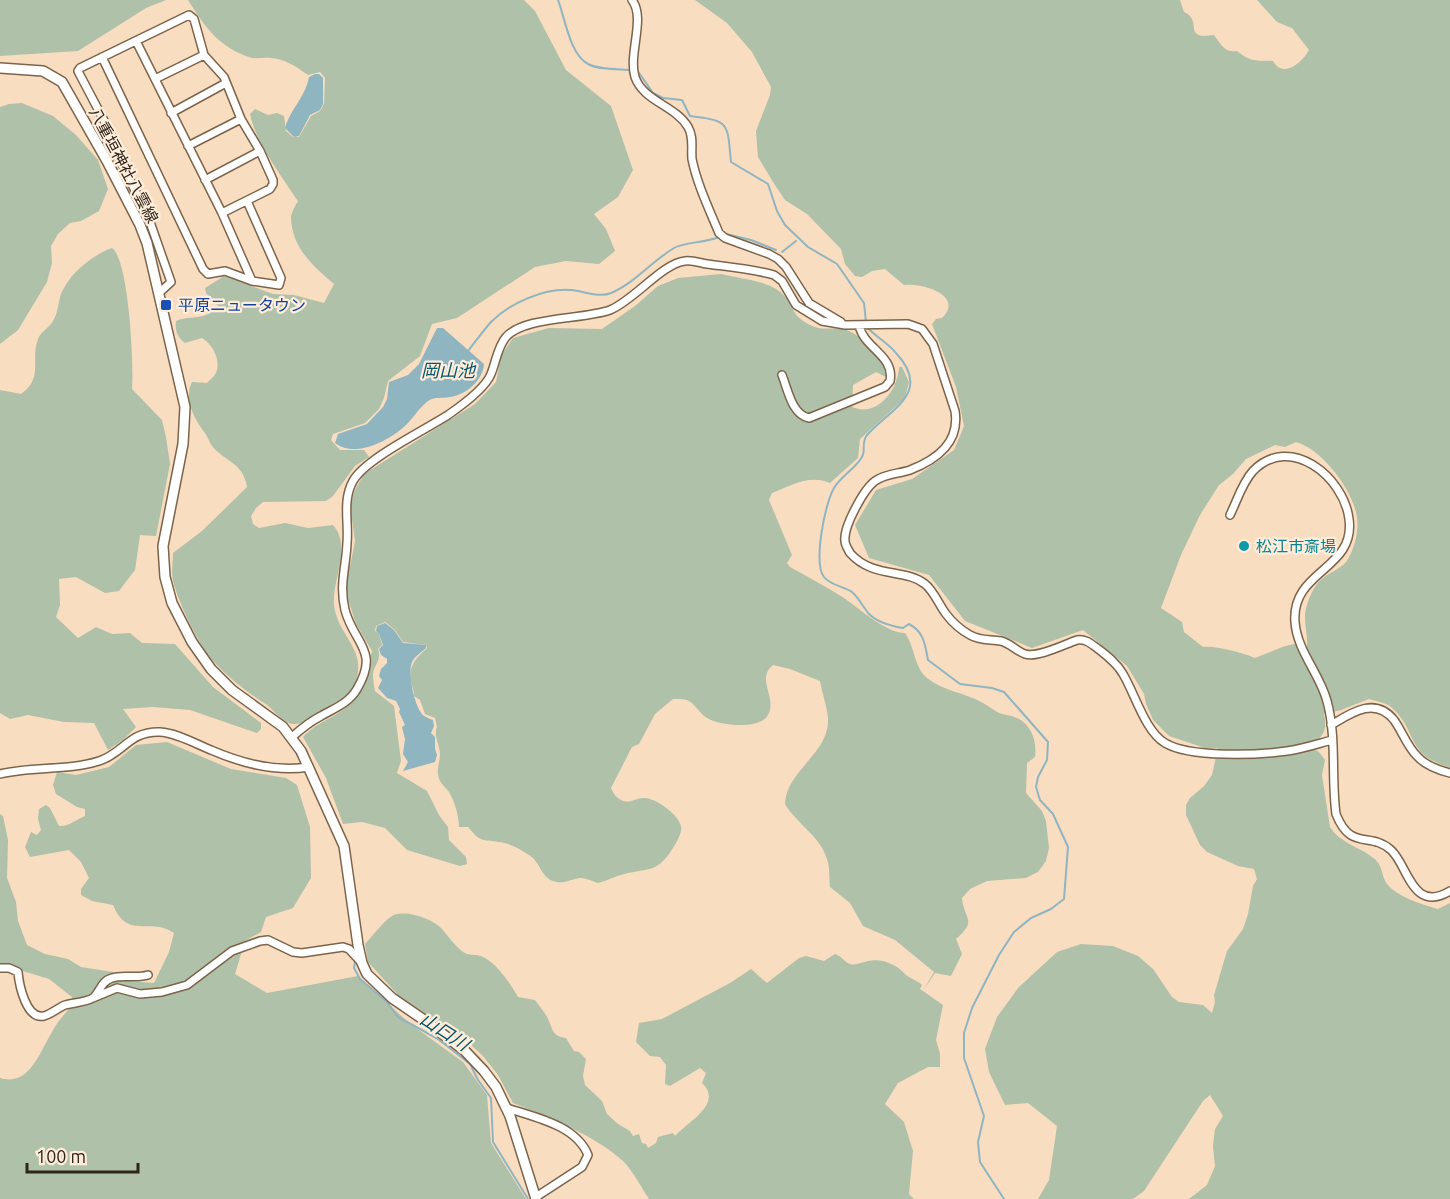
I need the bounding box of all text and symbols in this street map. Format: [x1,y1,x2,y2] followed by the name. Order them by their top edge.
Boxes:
[86,104,162,226] street label: 八重垣神社八雲線
[178,296,306,314] place label: 平原ニュータウン
[159,298,173,312] marker: 平原ニュータウン
[421,360,477,380] water label: 岡山池
[1256,537,1336,555] place label: 松江市斎場
[1237,539,1251,553] marker: 松江市斎場
[417,1008,475,1055] water label: 山口川
[27,1136,138,1174] scale bar
[36,1146,86,1166] text: 100 m

